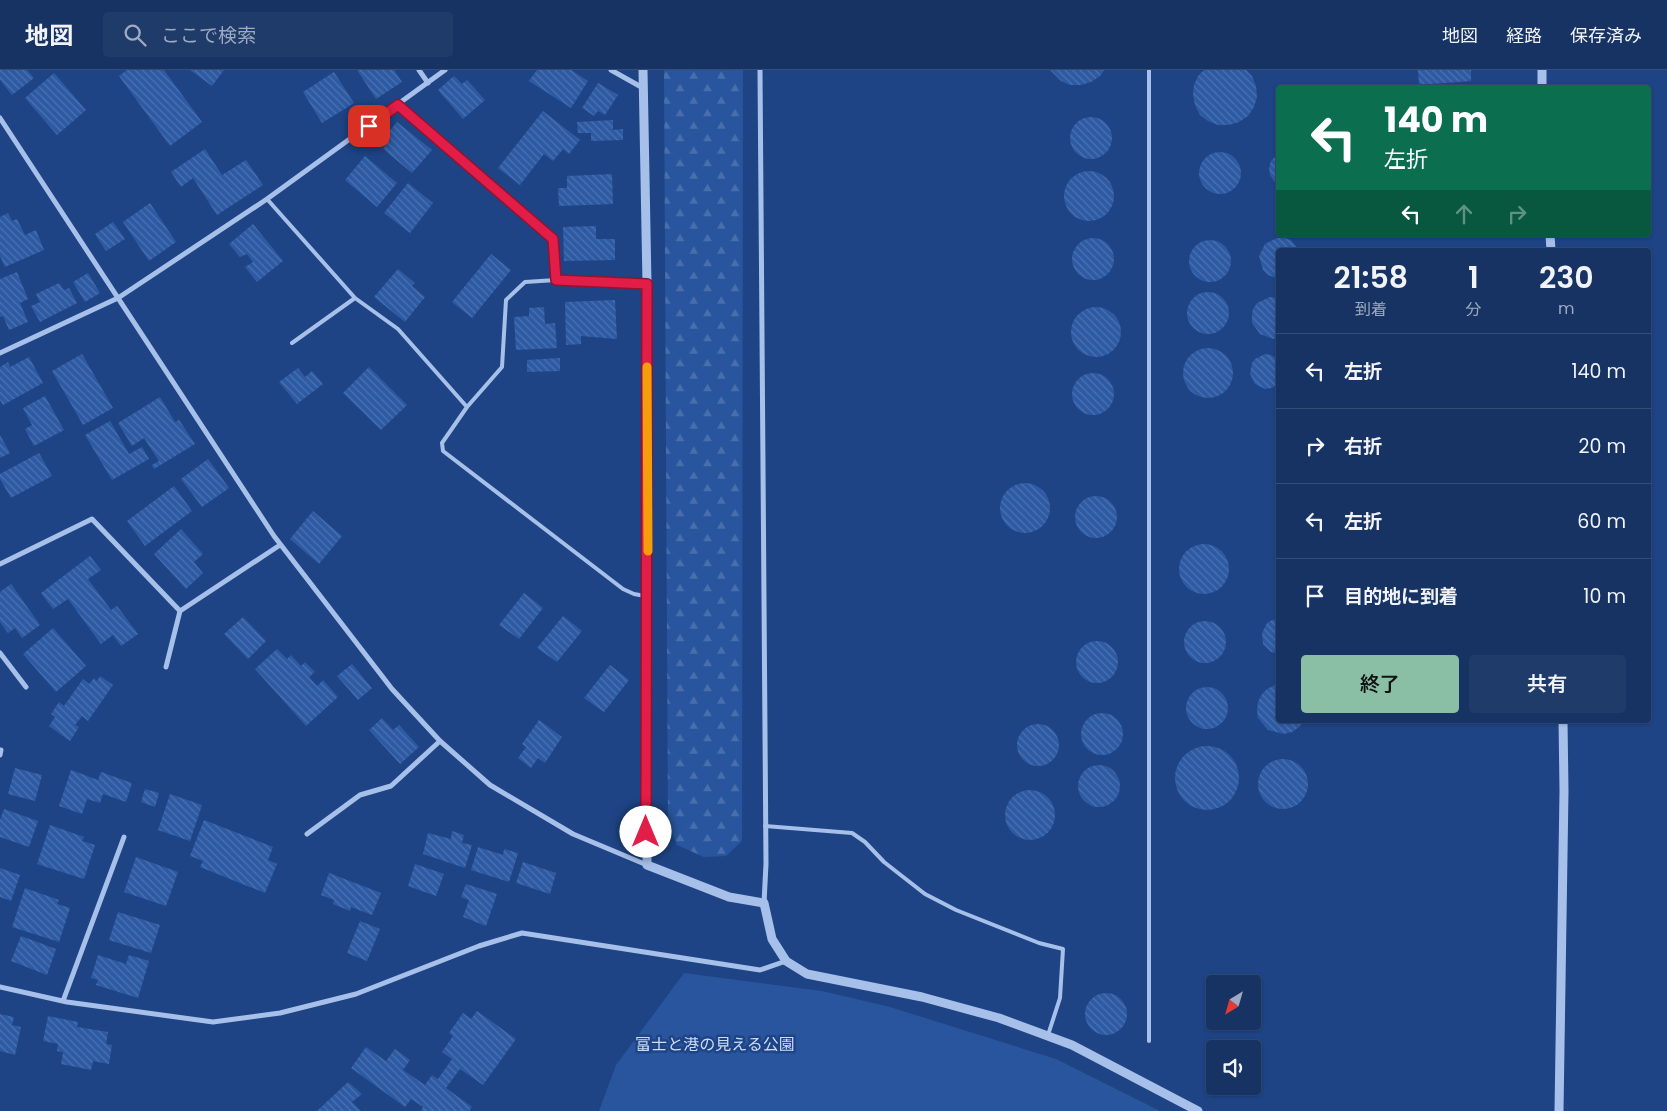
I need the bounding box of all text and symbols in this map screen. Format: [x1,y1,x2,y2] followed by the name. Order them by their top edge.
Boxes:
[103,12,453,57] search box
[25,19,73,52] text: 地図
[121,21,149,49] icon: search
[161,22,256,49] text: ここで検索
[1442,23,1478,48] text: 地図
[1506,23,1542,48] text: 経路
[1570,23,1642,48] text: 保存済み
[1384,95,1488,144] text: 140 m
[348,105,390,147] pin
[1301,105,1366,170] icon: left
[355,112,383,140] icon: arrive
[1384,144,1428,175] text: 左折
[1397,200,1425,228] icon: left
[1450,200,1478,228] icon: ahead
[1503,200,1531,228] icon: right
[1333,256,1408,299] text: 21:58
[1468,256,1479,299] text: 1
[1539,256,1594,299] text: 230
[1558,297,1575,320] text: m
[1355,298,1387,321] text: 到着
[1466,298,1482,321] text: 分
[1301,357,1329,385] icon: left
[1344,358,1382,385] text: 左折
[1571,358,1626,385] text: 140 m
[1301,432,1329,460] icon: right
[1344,433,1382,460] text: 右折
[1578,433,1626,460] text: 20 m
[1301,507,1329,535] icon: left
[1344,508,1382,535] text: 左折
[1577,508,1626,535] text: 60 m
[1301,582,1329,610] icon: arrive
[1344,583,1458,610] text: 目的地に到着
[1583,583,1626,610] text: 10 m
[1301,655,1459,713] button: 終了
[1469,655,1626,713] button: 共有
[619,805,671,857] position arrow
[1206,975,1261,1030] north arrow
[1206,975,1261,1095] map controls
[635,1033,795,1056] park label: 富士と港の見える公園
[1206,1040,1261,1095] button: sound

